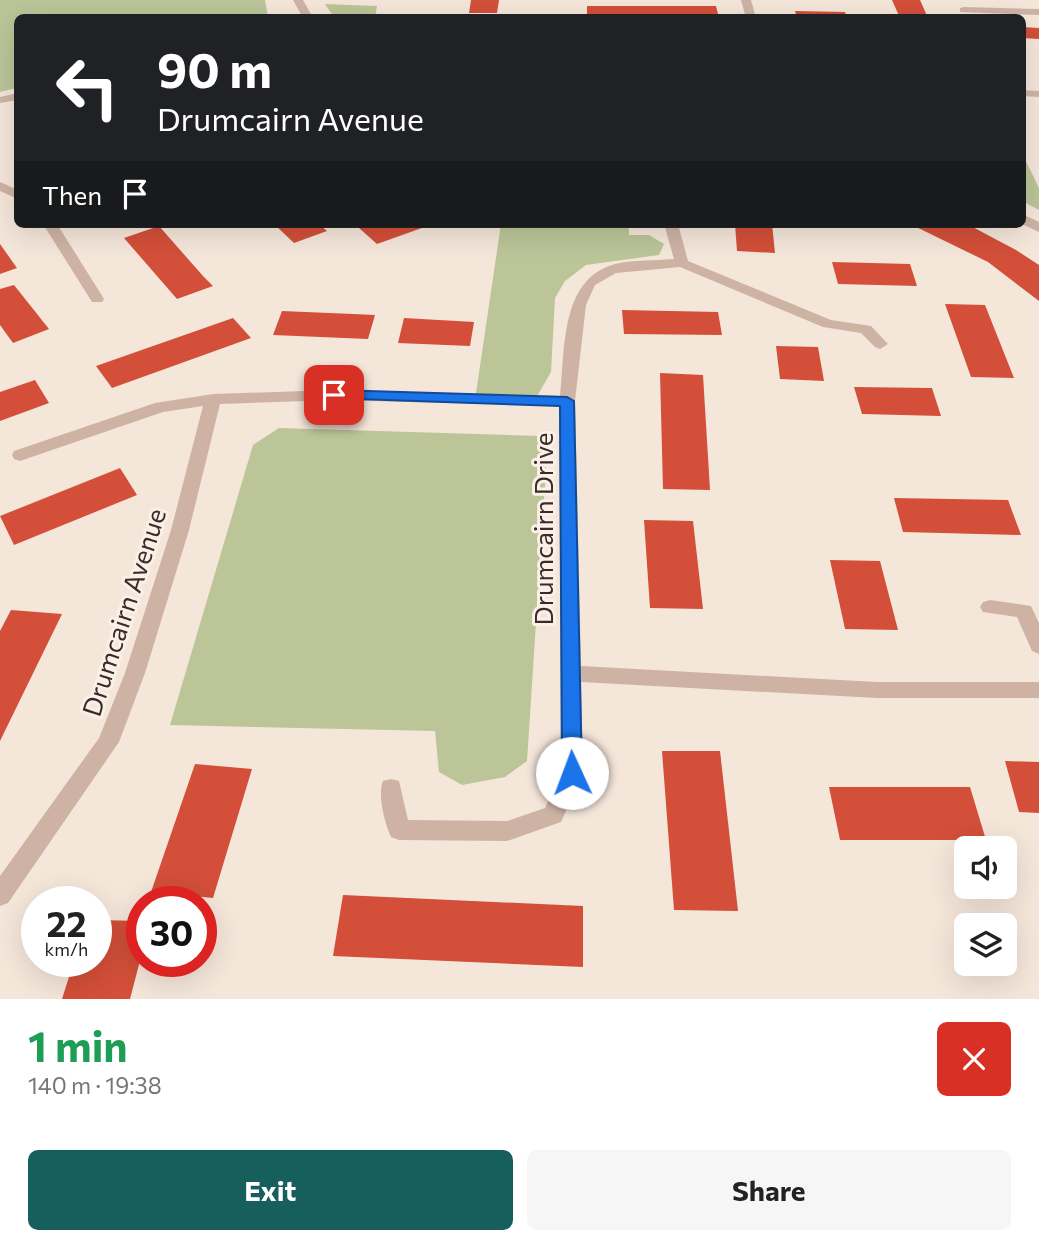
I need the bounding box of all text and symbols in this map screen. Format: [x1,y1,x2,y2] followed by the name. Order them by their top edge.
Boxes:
[157,38,272,98] text: 90 m
[42,42,133,133] icon: left
[157,98,424,138] text: Drumcairn Avenue
[116,175,154,213] icon: arrive
[42,179,102,210] text: Then
[304,365,364,425] pin
[315,376,353,414] icon: arrive
[527,433,558,625] street label: Drumcairn Drive
[75,504,171,720] street label: Drumcairn Avenue
[535,736,609,810] position arrow
[954,836,1017,976] map controls
[954,836,1017,899] button: sound
[126,886,217,977] speed limit sign: 30
[47,901,86,944] text: 22
[954,913,1017,976] button: layers
[45,938,88,960] text: km/h
[28,1019,128,1071] text: 1 min
[937,1022,1011,1096] button: close
[28,1071,162,1099] text: 140 m · 19:38
[28,1150,513,1230] button: Exit
[527,1150,1011,1230] button: Share

